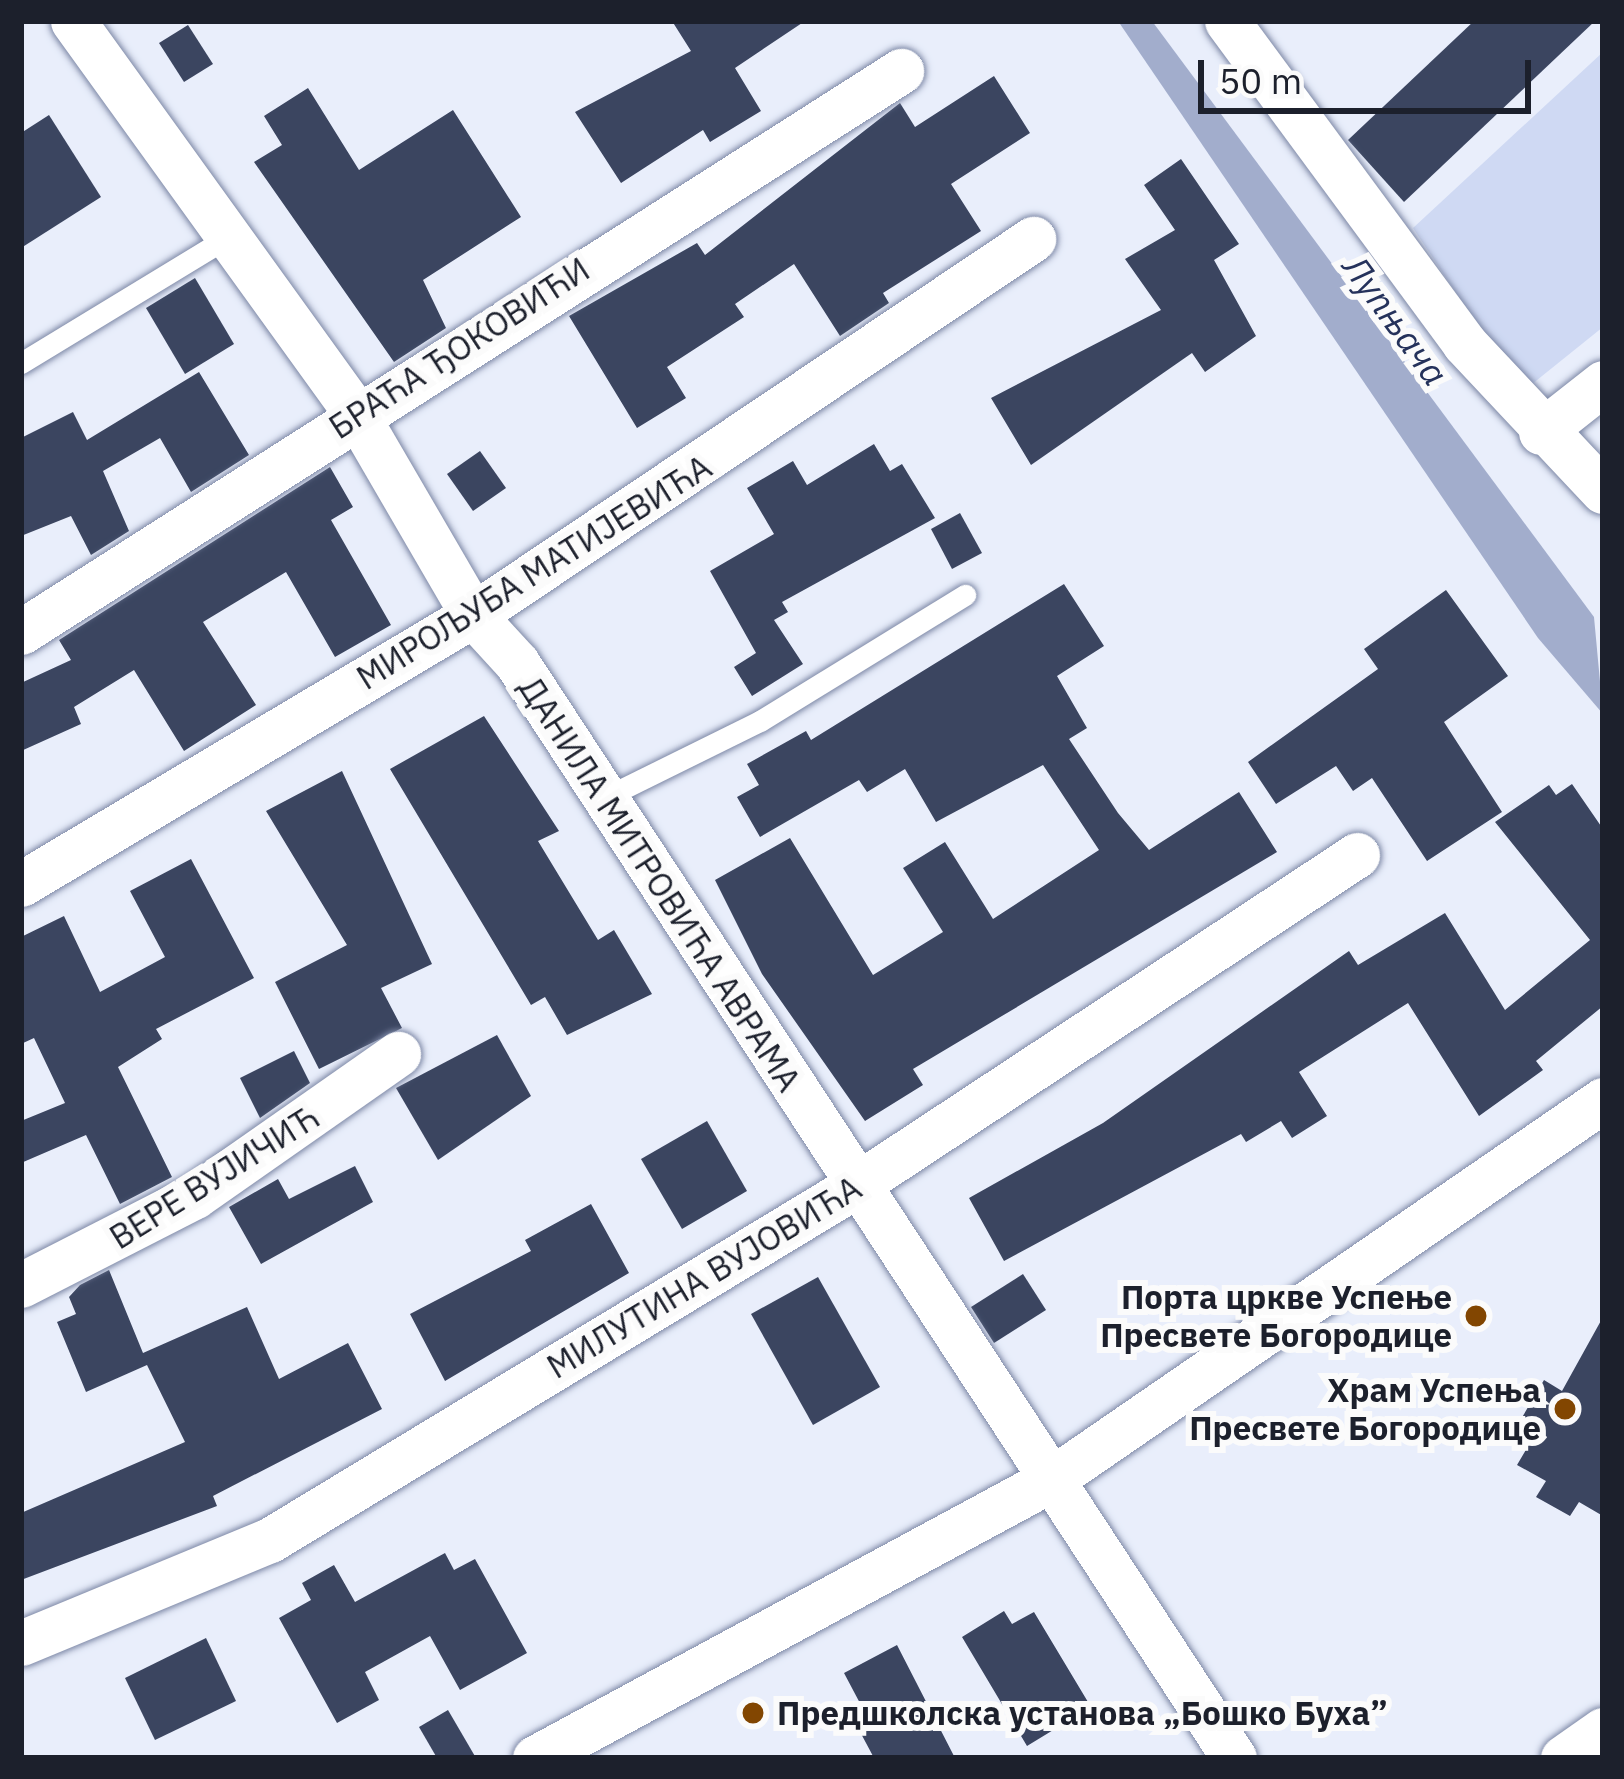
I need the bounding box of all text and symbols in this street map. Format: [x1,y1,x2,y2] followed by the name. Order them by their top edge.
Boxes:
[1204,36,1537,110] scale bar
[1219,57,1302,104] text: 50 m
[1334,247,1458,393] water label: Лупњача
[322,249,596,447] street label: БРАЋА ЂОКОВИЋИ
[349,446,719,698] street label: МИРОЉУБА МАТИЈЕВИЋА
[511,669,809,1099] street label: ДАНИЛА МИТРОВИЋА АВРАМА
[102,1097,326,1257] street label: ВЕРЕ ВУЈИЧИЋ
[540,1168,868,1386] street label: МИЛУТИНА ВУЈОВИЋА
[1100,1277,1452,1355] place label: Порта цркве Успење Пресвете Богородице
[1463,1303,1489,1329] marker: Порта цркве Успење Пресвете Богородице
[1189,1370,1541,1448] place label: Храм Успења Пресвете Богородице
[1552,1396,1578,1422] marker: Храм Успења Пресвете Богородице
[777,1693,1388,1733] place label: Предшколска установа „Бошко Буха”
[740,1700,766,1726] marker: Предшколска установа „Бошко Буха”

